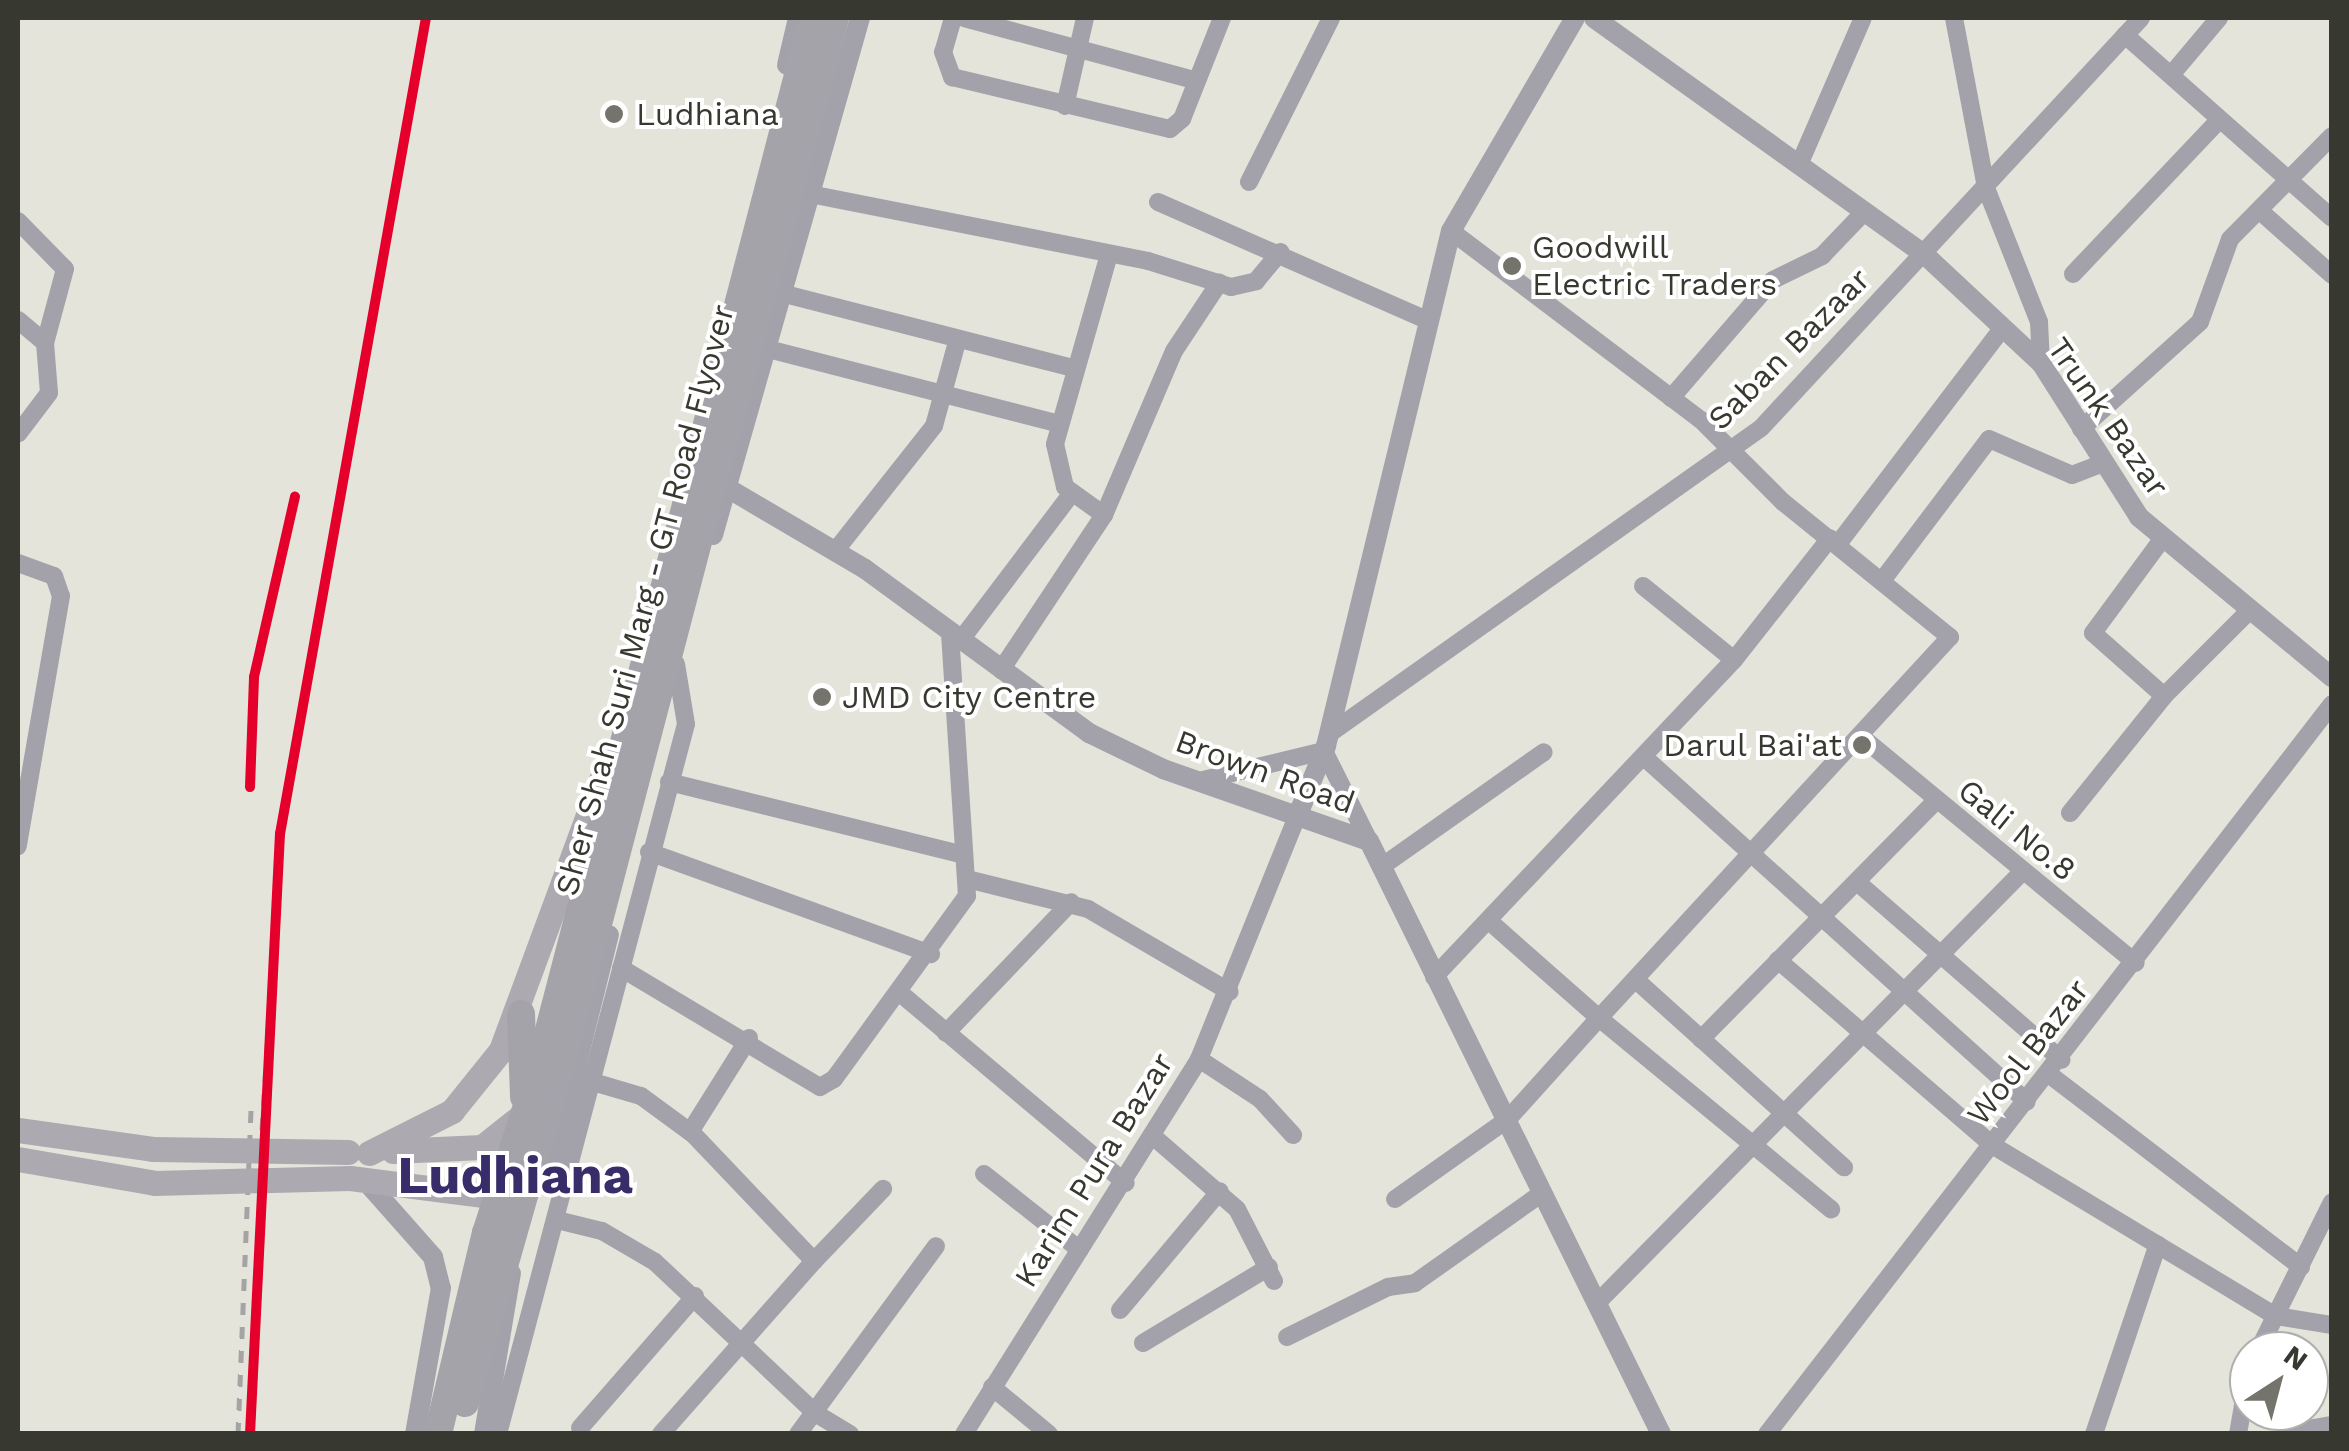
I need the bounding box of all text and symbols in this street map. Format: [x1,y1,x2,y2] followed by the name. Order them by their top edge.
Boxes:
[636,95,779,133] place label: Ludhiana
[601,101,627,127] marker: Ludhiana
[1532,229,1778,304] place label: Goodwill Electric Traders
[1501,255,1523,277] marker: Goodwill Electric Traders
[1700,260,1878,438] street label: Saban Bazaar
[547,300,743,900] street label: Sher Shah Suri Marg - GT Road Flyover
[2039,330,2177,504] street label: Trunk Bazar
[842,678,1097,716] place label: JMD City Centre
[811,686,833,708] marker: JMD City Centre
[1170,722,1360,822] street label: Brown Road
[1662,726,1842,764] place label: Darul Bai'at
[1851,734,1873,756] marker: Darul Bai'at
[1950,771,2084,889] street label: Gali No.8
[1959,971,2097,1133] street label: Wool Bazar
[1006,1045,1182,1295] street label: Karim Pura Bazar
[397,1145,633,1207] district label: Ludhiana
[2229,1331,2329,1431] north arrow
[2278,1338,2314,1377] text: N

